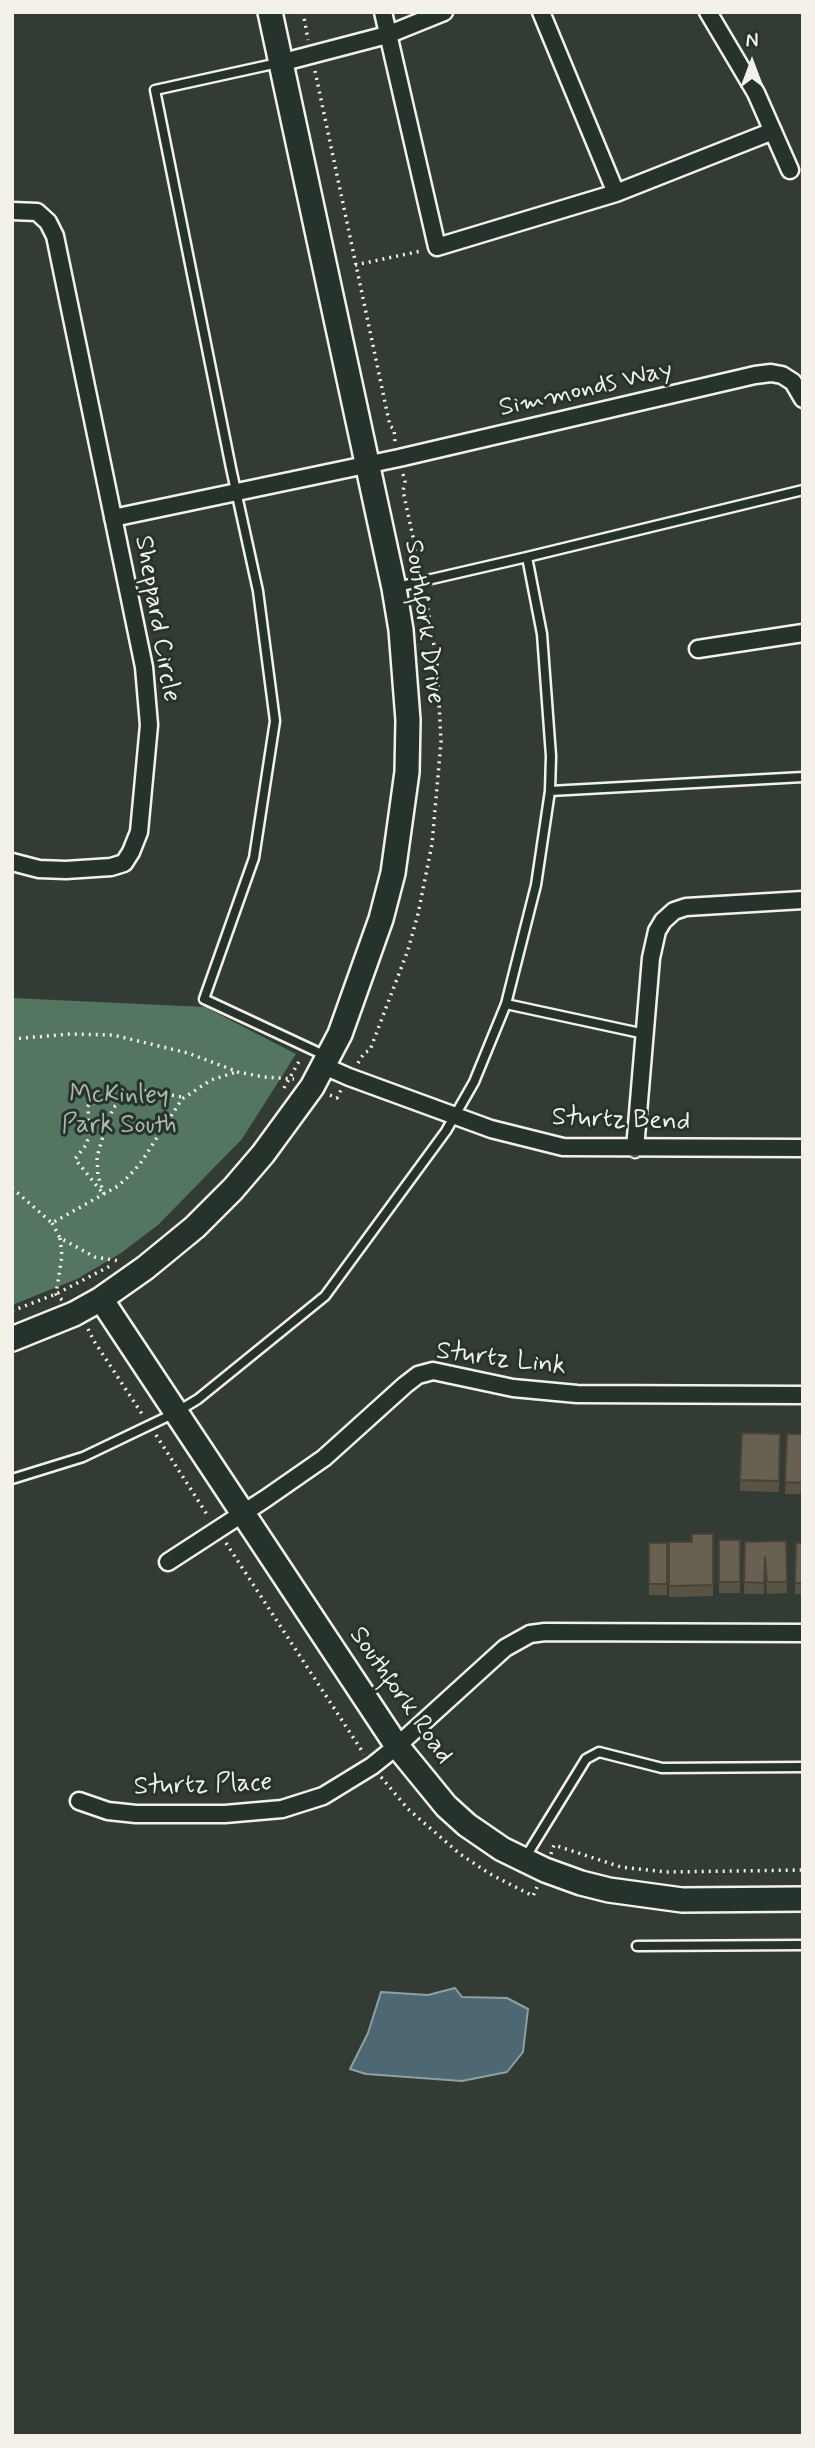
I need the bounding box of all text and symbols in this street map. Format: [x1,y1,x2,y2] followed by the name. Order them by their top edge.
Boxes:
[717,28,787,98] north arrow
[746,29,758,54] text: N
[496,355,676,425] street label: Simmonds Way
[126,533,186,705] street label: Sheppard Circle
[396,538,450,706] street label: Southfork Drive
[61,1081,177,1142] park label: McKinley Park South
[551,1103,691,1139] street label: Sturtz Bend
[434,1337,568,1383] street label: Sturtz Link
[341,1621,459,1771] street label: Southfork Road
[133,1768,273,1804] street label: Sturtz Place

